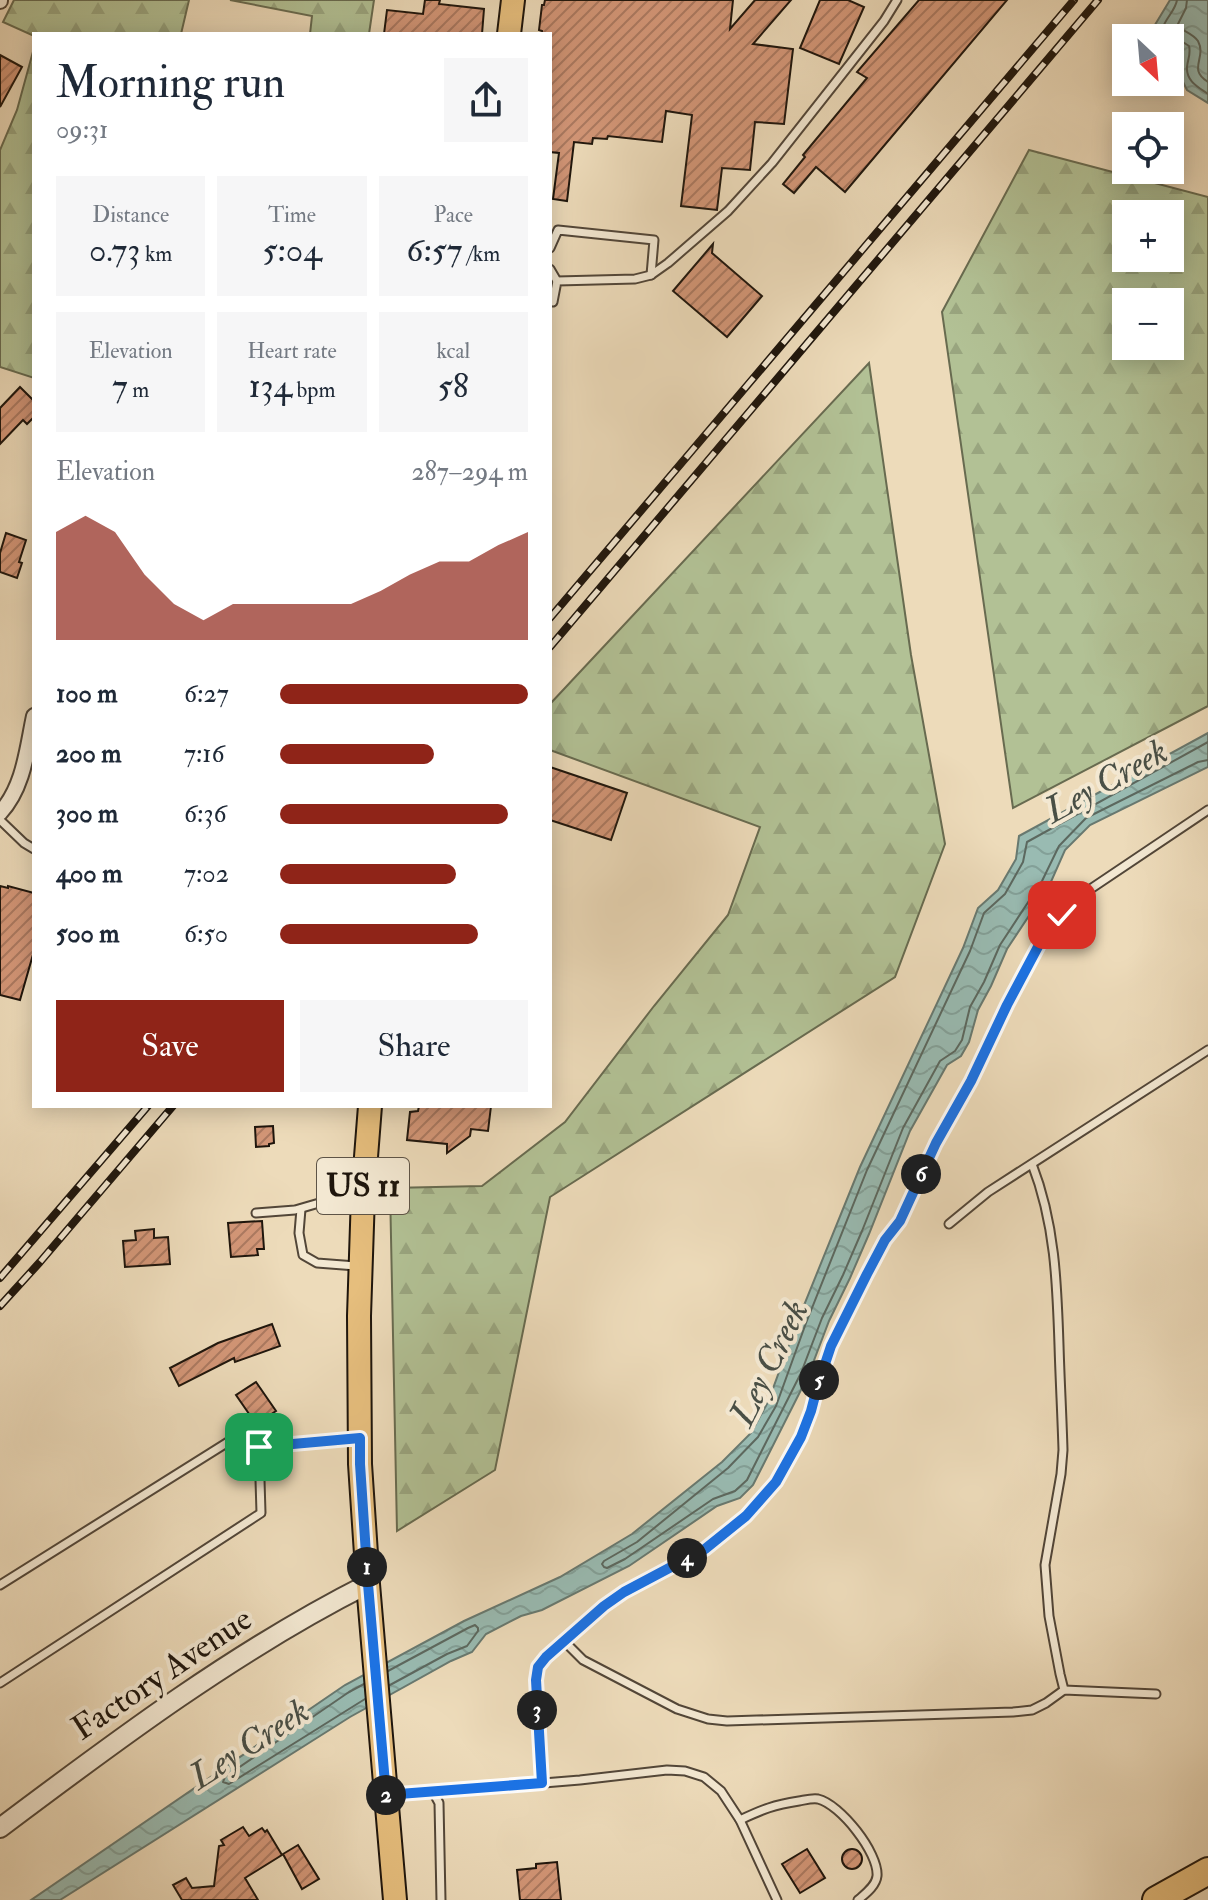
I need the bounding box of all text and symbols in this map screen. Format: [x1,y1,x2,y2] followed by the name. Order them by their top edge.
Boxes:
[1112,24,1184,96] north arrow
[1112,24,1184,360] map controls
[56,56,285,111] text: Morning run
[444,58,528,142] button: share
[1112,112,1184,184] button: locate
[56,114,108,146] text: 09:31
[1112,200,1184,272] button: +
[92,201,169,229] text: Distance
[268,201,316,229] text: Time
[434,201,473,229] text: Pace
[89,229,140,272] text: 0.73
[262,229,322,272] text: 5:04
[406,229,462,272] text: 6:57
[140,240,172,268] text: km
[462,240,500,268] text: /km
[1112,288,1184,360] button: −
[89,337,173,365] text: Elevation
[247,337,337,365] text: Heart rate
[436,337,470,365] text: kcal
[112,365,128,408] text: 7
[248,365,292,408] text: 134
[438,365,469,408] text: 58
[128,376,149,404] text: m
[292,376,336,404] text: bpm
[56,456,155,488] text: Elevation
[411,456,528,488] text: 287–294 m
[56,678,117,710] text: 100 m
[184,678,229,710] text: 6:27
[1035,729,1176,834] water label: Ley Creek
[56,738,121,770] text: 200 m
[184,738,225,770] text: 7:16
[56,798,118,830] text: 300 m
[184,798,227,830] text: 6:36
[56,858,122,890] text: 400 m
[184,858,229,890] text: 7:02
[1028,881,1096,949] pin
[1040,893,1084,937] icon: check
[56,918,120,950] text: 500 m
[184,918,228,950] text: 6:50
[56,1000,284,1092] button: Save
[300,1000,528,1092] button: Share
[901,1154,941,1194] pin: 6
[317,1158,409,1214] road number: US 11
[915,1160,927,1188] text: 6
[718,1293,819,1435] water label: Ley Creek
[799,1360,839,1400] pin: 5
[814,1366,824,1394] text: 5
[225,1413,293,1481] pin
[237,1425,281,1469] icon: arrive
[667,1538,707,1578] pin: 4
[681,1544,693,1572] text: 4
[347,1547,387,1587] pin: 1
[363,1553,371,1581] text: 1
[64,1598,260,1750] street label: Factory Avenue
[179,1689,318,1801] water label: Ley Creek
[517,1690,557,1730] pin: 3
[533,1696,541,1724] text: 3
[366,1775,406,1815] pin: 2
[380,1781,392,1809] text: 2

